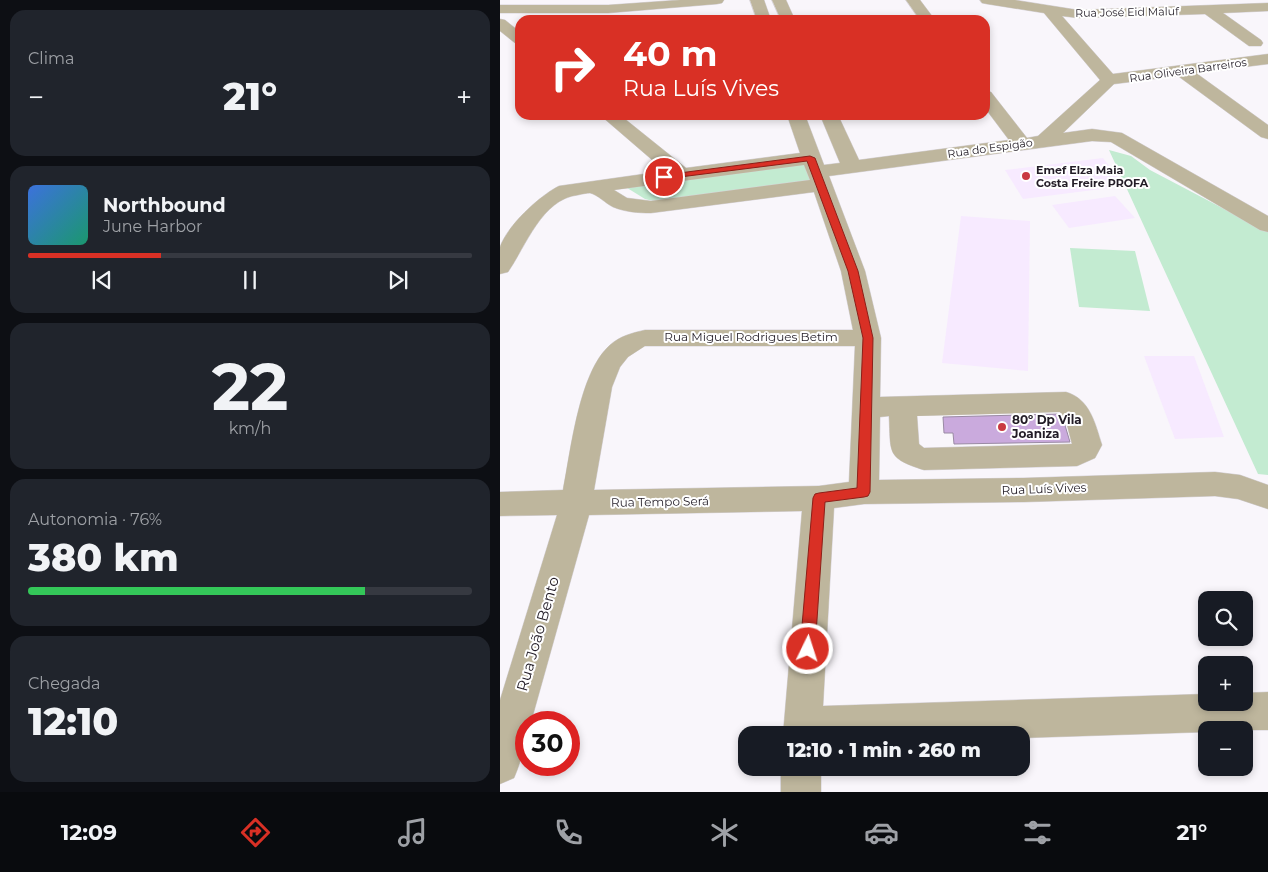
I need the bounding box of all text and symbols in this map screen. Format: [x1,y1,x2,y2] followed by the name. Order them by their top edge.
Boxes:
[1075,4,1180,20] street label: Rua José Eid Maluf
[623,32,718,75] text: 40 m
[540,35,605,100] icon: right
[28,49,74,68] text: Clima
[1129,55,1248,85] street label: Rua Oliveira Barreiros
[223,73,277,120] text: 21°
[623,75,779,102] text: Rua Luís Vives
[28,80,44,114] text: −
[456,80,472,114] text: +
[946,135,1034,161] street label: Rua do Espigão
[643,156,685,198] pin
[650,163,678,191] icon: arrive
[1036,163,1149,190] place label: Emef Elza Maia Costa Freire PROFA
[1020,170,1032,182] marker: Emef Elza Maia Costa Freire PROFA
[103,194,226,217] text: Northbound
[103,217,202,236] text: June Harbor
[88,266,116,294] icon: previous
[236,266,264,294] icon: pause
[384,266,412,294] icon: next
[664,329,838,344] street label: Rua Miguel Rodrigues Betim
[212,347,288,426] text: 22
[1011,412,1082,441] place label: 80º Dp Vila Joaniza
[229,419,271,438] text: km/h
[996,421,1008,433] marker: 80º Dp Vila Joaniza
[1001,480,1087,497] street label: Rua Luís Vives
[611,493,709,510] street label: Rua Tempo Será
[28,510,162,529] text: Autonomia · 76%
[28,534,179,581] text: 380 km
[512,574,563,693] street label: Rua João Bento
[1198,591,1253,776] map controls
[1198,591,1253,646] button: search
[781,622,833,674] position arrow
[1198,656,1253,711] button: +
[28,674,101,693] text: Chegada
[28,698,118,745] text: 12:10
[515,711,580,776] speed limit sign: 30
[1198,721,1253,776] button: −
[787,739,981,762] text: 12:10 · 1 min · 260 m
[238,815,273,850] icon: directions
[395,815,430,850] icon: music
[551,815,586,850] icon: phone
[707,815,742,850] icon: climate
[864,815,899,850] icon: car
[1020,815,1055,850] icon: filters
[61,819,117,846] text: 12:09
[1176,819,1207,846] text: 21°

